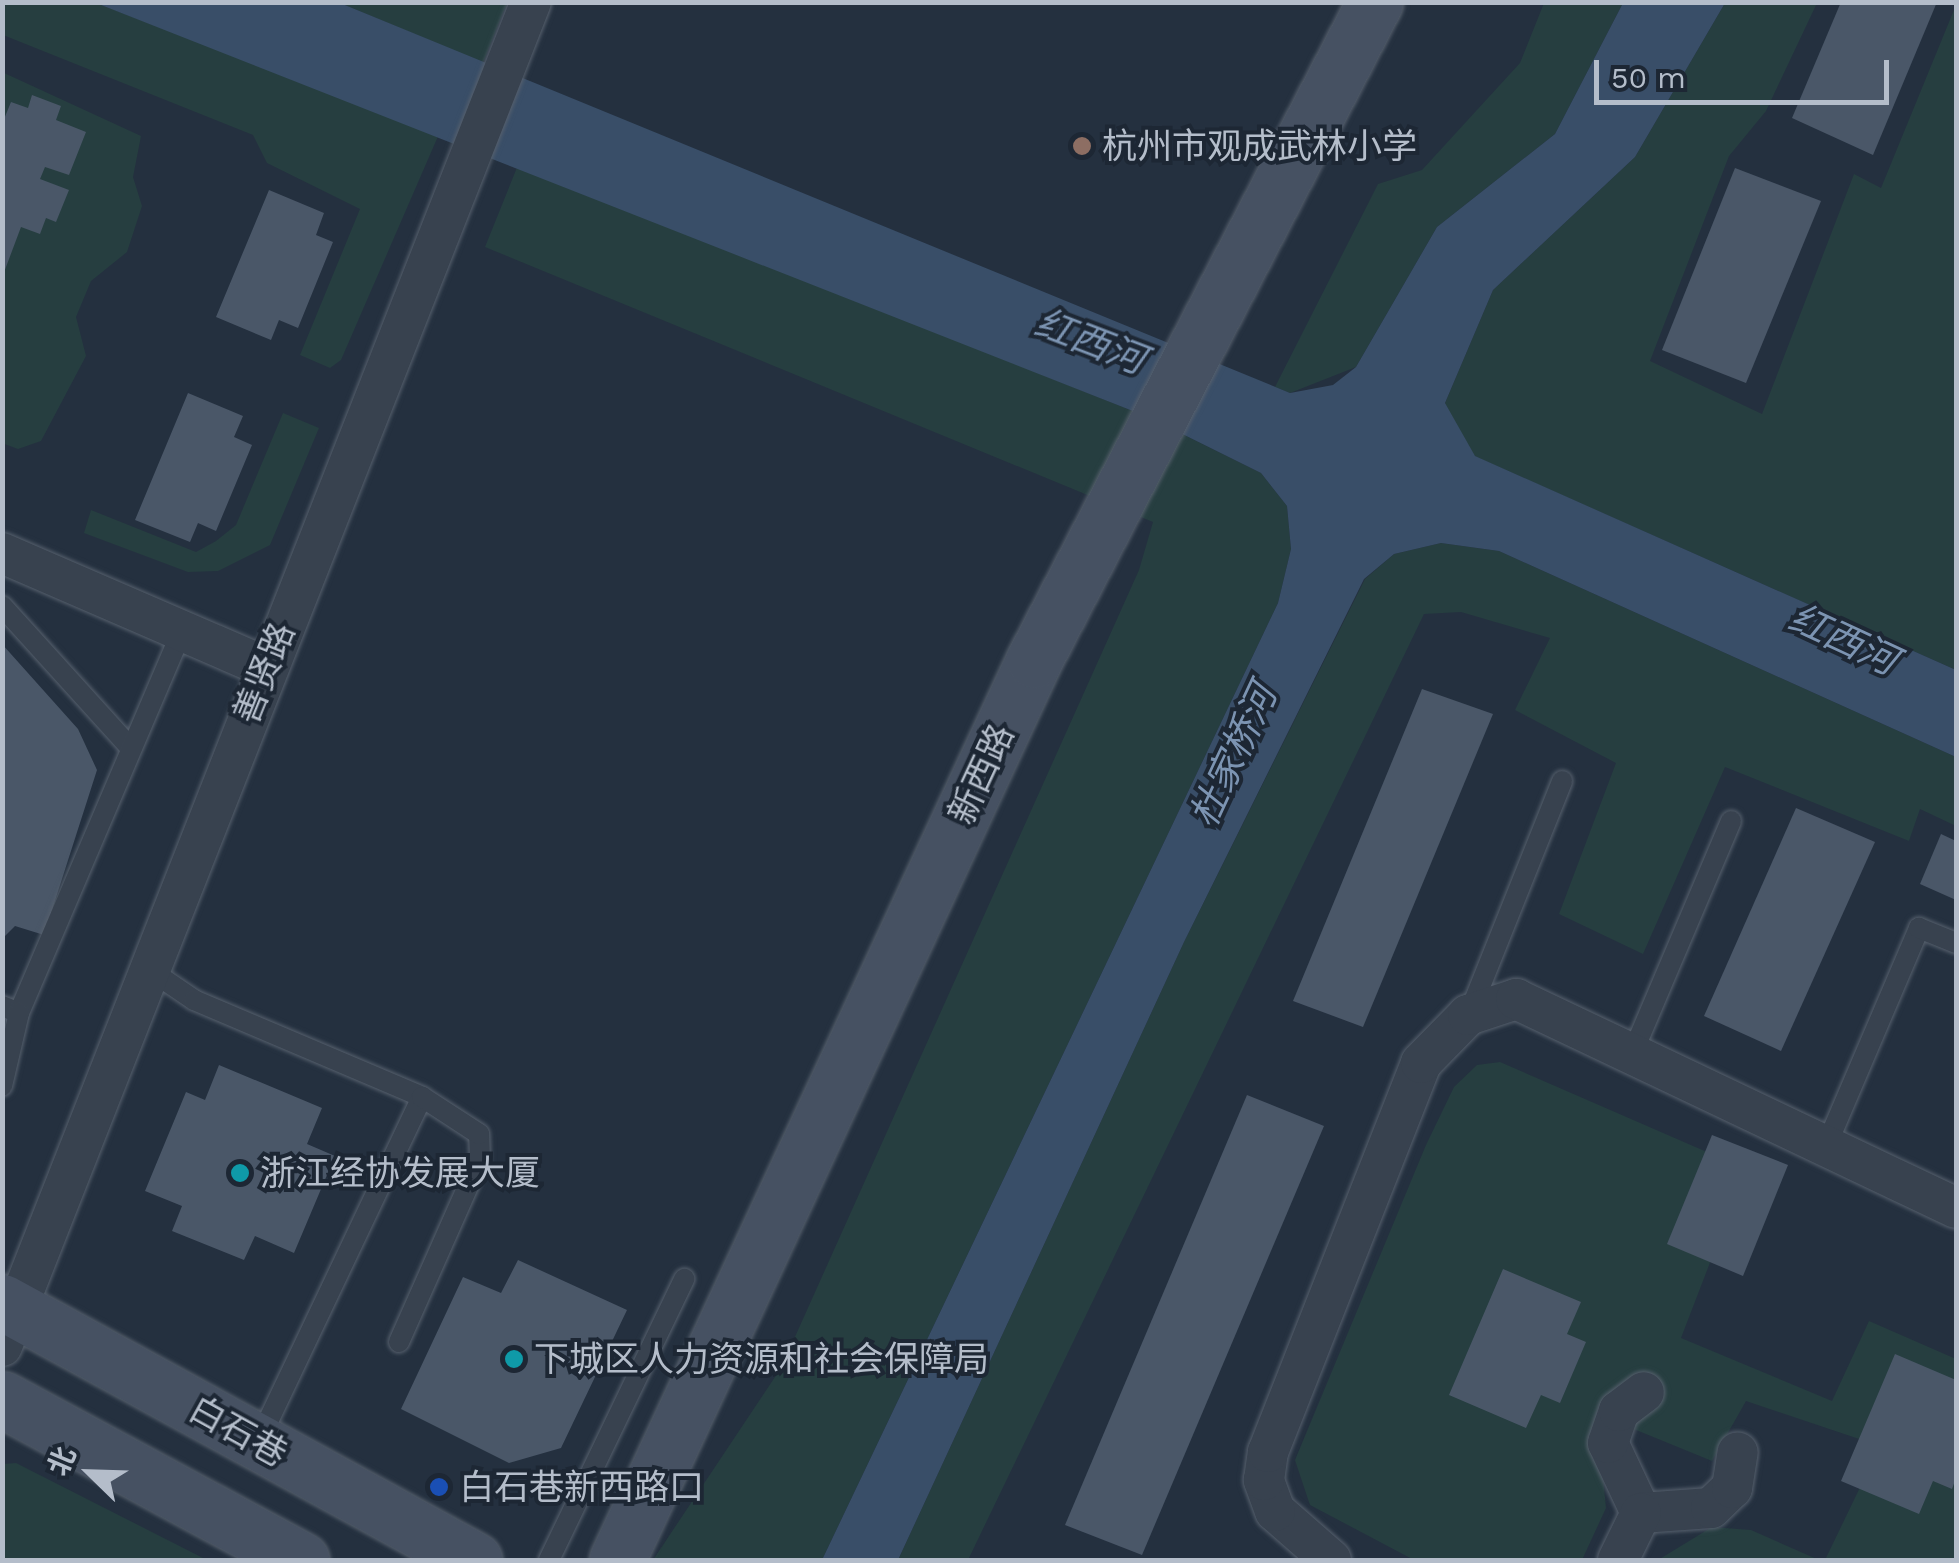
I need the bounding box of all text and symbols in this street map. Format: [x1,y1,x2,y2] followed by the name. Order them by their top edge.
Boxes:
[1599,40,1894,102] scale bar
[1611,60,1686,95] text: 50 m
[1102,125,1417,167] place label: 杭州市观成武林小学
[1071,135,1093,157] marker: 杭州市观成武林小学
[1029,300,1151,384] water label: 红西河
[1782,595,1904,685] water label: 红西河
[225,616,303,730] street label: 善贤路
[1181,677,1287,835] water label: 杜家桥河
[940,718,1022,830] street label: 新西路
[260,1152,540,1194] place label: 浙江经协发展大厦
[229,1162,251,1184] marker: 浙江经协发展大厦
[534,1338,989,1380] place label: 下城区人力资源和社会保障局
[503,1348,525,1370] marker: 下城区人力资源和社会保障局
[182,1387,294,1475] street label: 白石巷
[40,1423,140,1523] north arrow
[41,1442,83,1480] text: 北
[459,1466,704,1508] place label: 白石巷新西路口
[428,1476,450,1498] marker: 白石巷新西路口

